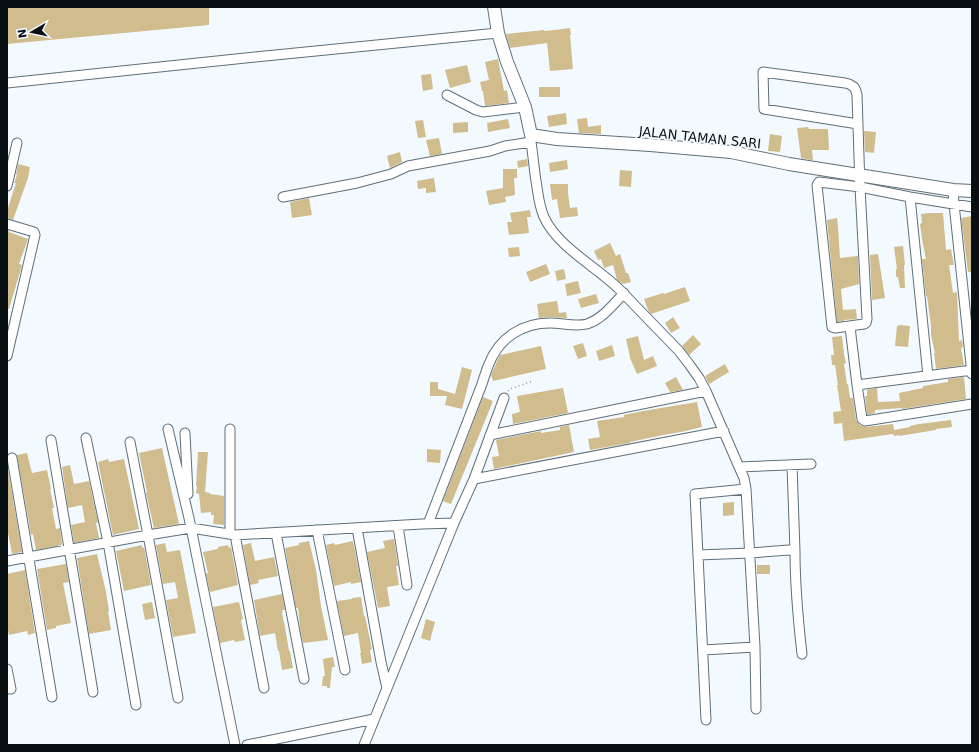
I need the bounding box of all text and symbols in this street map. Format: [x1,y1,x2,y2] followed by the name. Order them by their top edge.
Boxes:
[12,12,52,52] north arrow
[15,28,30,39] text: N
[637,124,762,151] street label: JALAN TAMAN SARI

